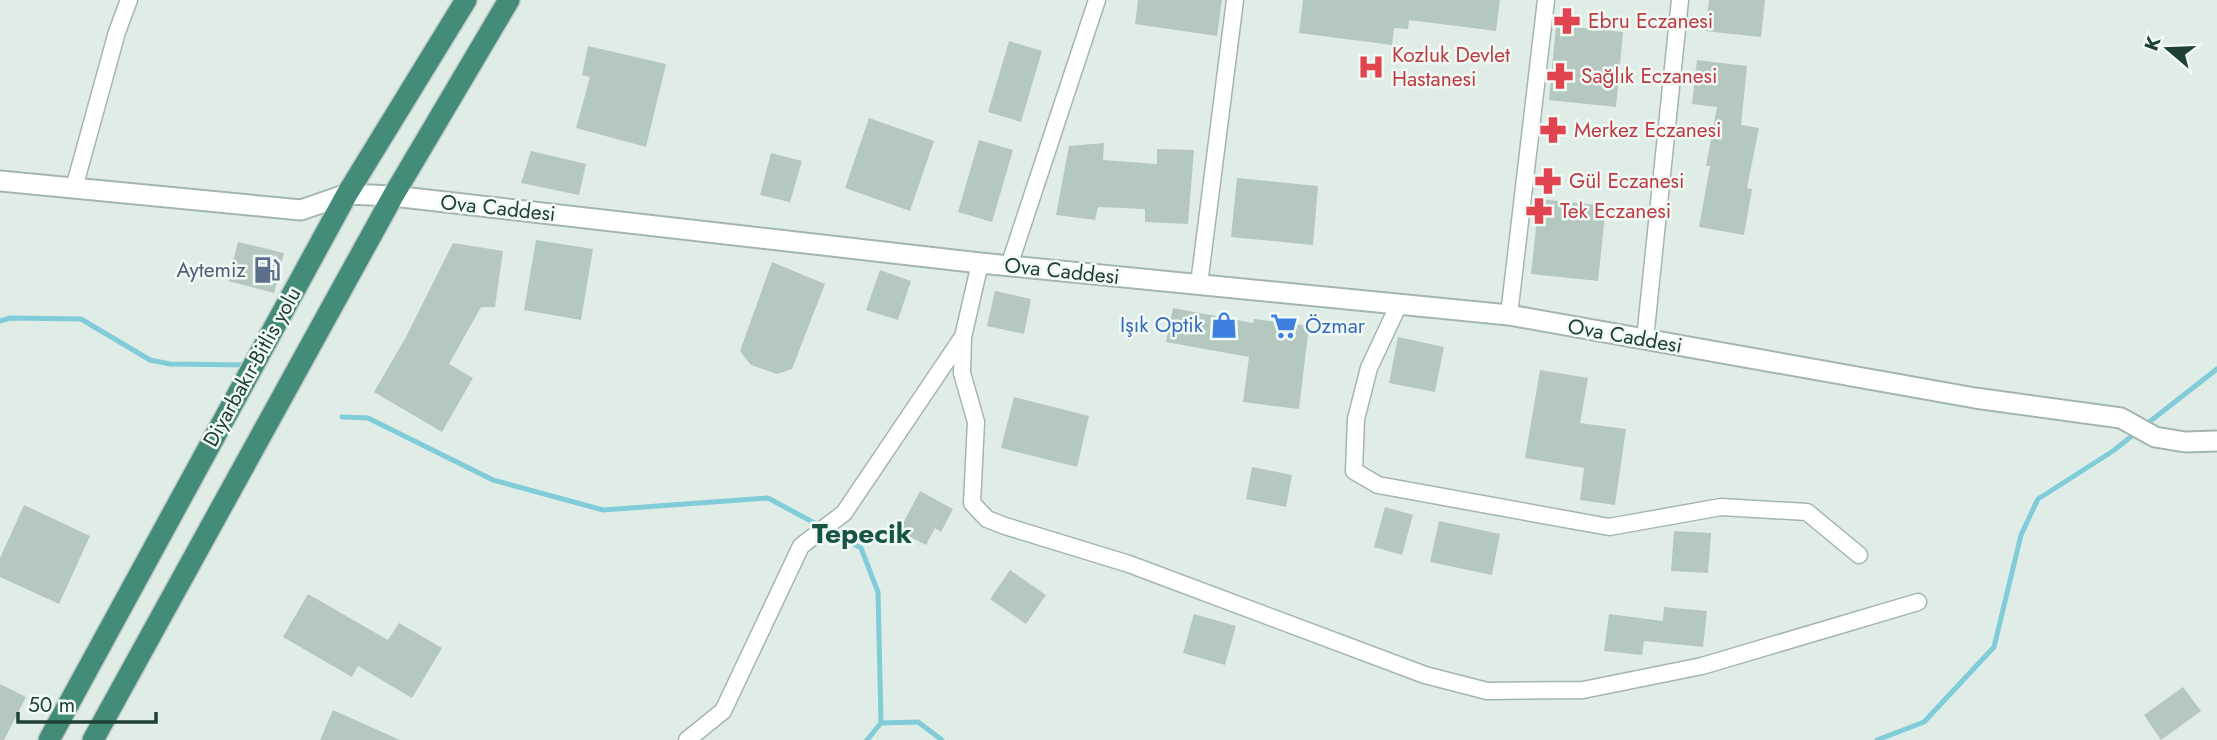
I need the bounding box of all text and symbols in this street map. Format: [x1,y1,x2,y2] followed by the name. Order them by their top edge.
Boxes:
[1552,6,1582,36] pharmacy icon: Ebru Eczanesi
[1588,6,1713,36] place label: Ebru Eczanesi
[2133,14,2203,84] north arrow
[2137,32,2168,54] text: K
[1392,40,1510,94] place label: Kozluk Devlet Hastanesi
[1356,52,1386,82] hospital icon: Kozluk Devlet Hastanesi
[1545,61,1575,91] pharmacy icon: Sağlık Eczanesi
[1581,61,1718,91] place label: Sağlık Eczanesi
[1538,115,1568,145] pharmacy icon: Merkez Eczanesi
[1574,115,1722,145] place label: Merkez Eczanesi
[1533,166,1563,196] pharmacy icon: Gül Eczanesi
[1569,166,1685,196] place label: Gül Eczanesi
[439,187,557,229] street label: Ova Caddesi
[1524,196,1554,226] pharmacy icon: Tek Eczanesi
[1560,196,1671,226] place label: Tek Eczanesi
[1003,250,1121,292] street label: Ova Caddesi
[177,255,246,285] place label: Aytemiz
[252,255,282,285] fuel station icon: Aytemiz
[196,282,308,452] street label: Diyarbakır-Bitlis yolu
[1120,310,1204,340] place label: Işık Optik
[1209,310,1239,340] shop icon: Işık Optik
[1269,311,1299,341] supermarket icon: Özmar
[1305,311,1366,341] place label: Özmar
[1565,311,1685,361] street label: Ova Caddesi
[812,513,912,554] district label: Tepecik
[18,680,156,724] scale bar
[28,690,75,720] text: 50 m

